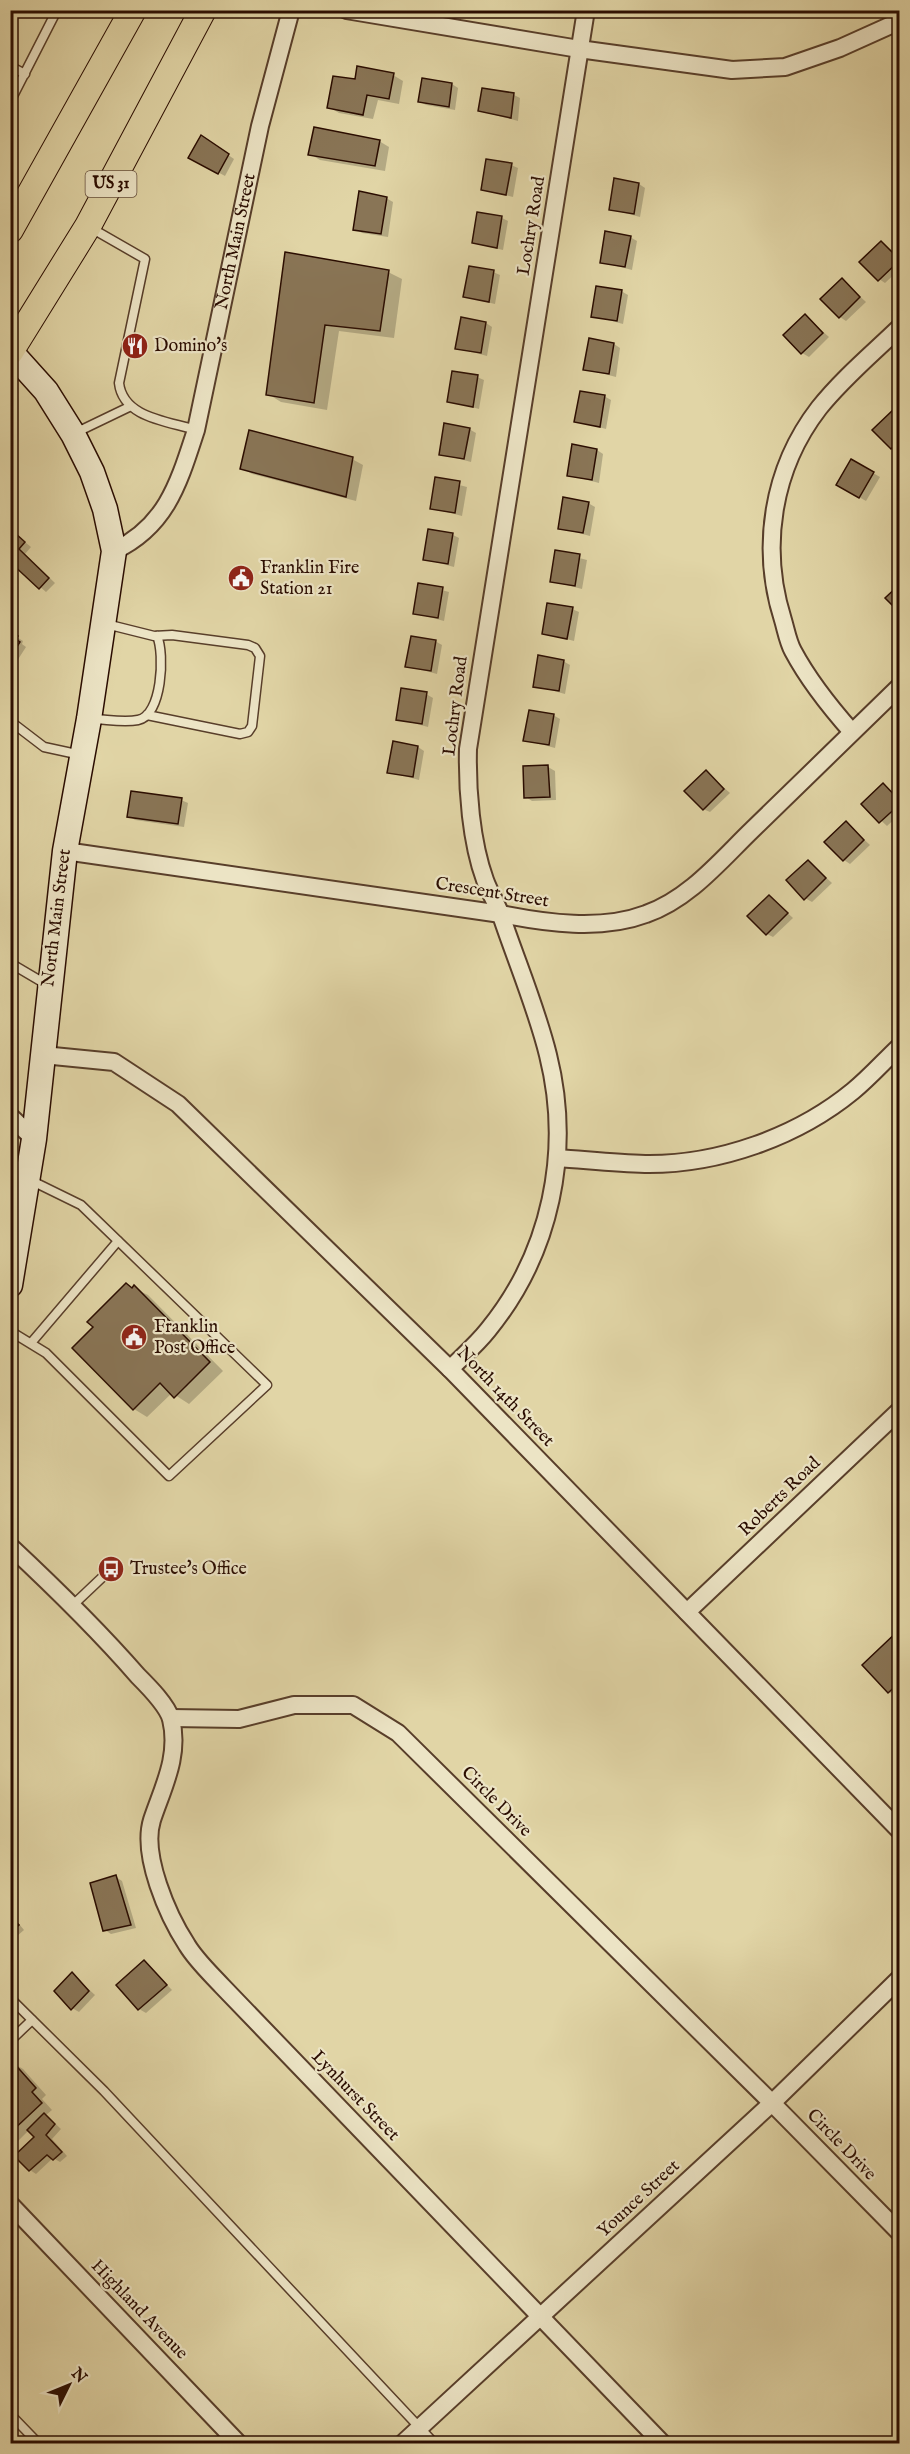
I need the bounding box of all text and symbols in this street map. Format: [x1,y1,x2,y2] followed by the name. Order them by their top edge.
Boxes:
[86,171,136,197] road number: US 31
[210,171,261,312] street label: North Main Street
[513,174,551,277] street label: Lochry Road
[120,331,150,361] restaurant icon: Domino's
[154,335,227,358] place label: Domino's
[260,557,359,601] place label: Franklin Fire Station 21
[226,563,256,593] public building icon: Franklin Fire Station 21
[438,655,474,757] street label: Lochry Road
[37,848,77,988] street label: North Main Street
[434,873,550,913] street label: Crescent Street
[154,1316,235,1360] place label: Franklin Post Office
[119,1322,149,1352] public building icon: Franklin Post Office
[451,1342,559,1452] street label: North 14th Street
[734,1452,826,1542] street label: Roberts Road
[96,1554,126,1584] bus stop icon: Trustee's Office
[130,1558,247,1581] place label: Trustee's Office
[456,1762,536,1842] street label: Circle Drive
[306,2046,404,2146] street label: Lynhurst Street
[801,2104,881,2186] street label: Circle Drive
[593,2155,685,2243] street label: Younce Street
[85,2255,193,2365] street label: Highland Avenue
[39,2355,99,2415] north arrow
[66,2364,91,2388] text: N

